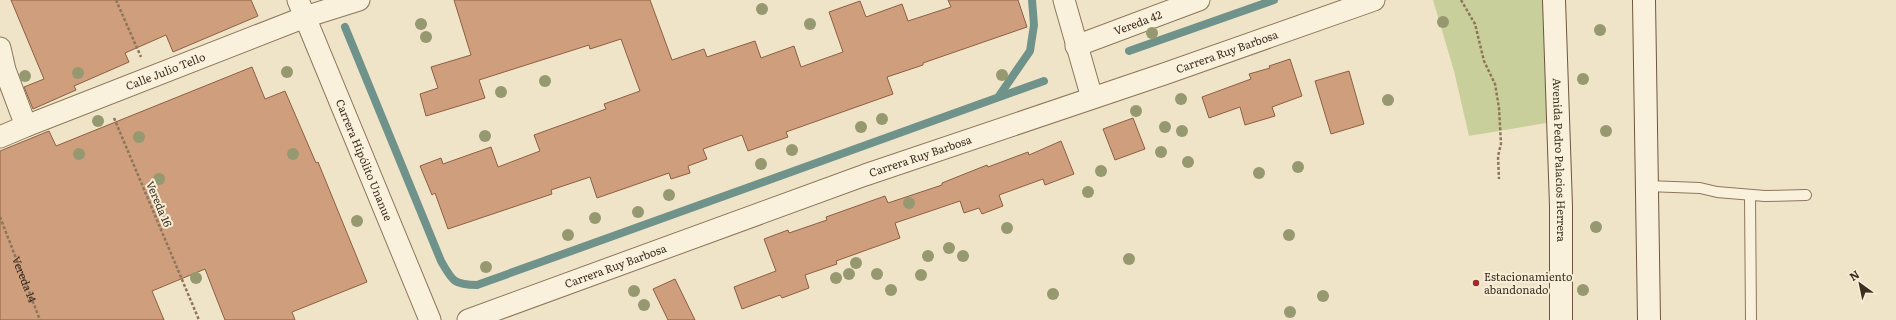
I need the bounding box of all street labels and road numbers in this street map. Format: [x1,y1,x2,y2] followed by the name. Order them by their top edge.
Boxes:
[1111,6,1164,38] street label: Vereda 42
[1173,25,1280,76] street label: Carrera Ruy Barbosa
[123,48,207,93] street label: Calle Julio Tello
[1550,78,1570,242] street label: Avenida Pedro Palacios Herrera
[333,96,397,223] street label: Carrera Hipólito Unanue
[867,131,973,180] street label: Carrera Ruy Barbosa
[143,178,177,229] street label: Vereda 16
[562,239,668,291] street label: Carrera Ruy Barbosa
[9,254,41,305] street label: Vereda 14

